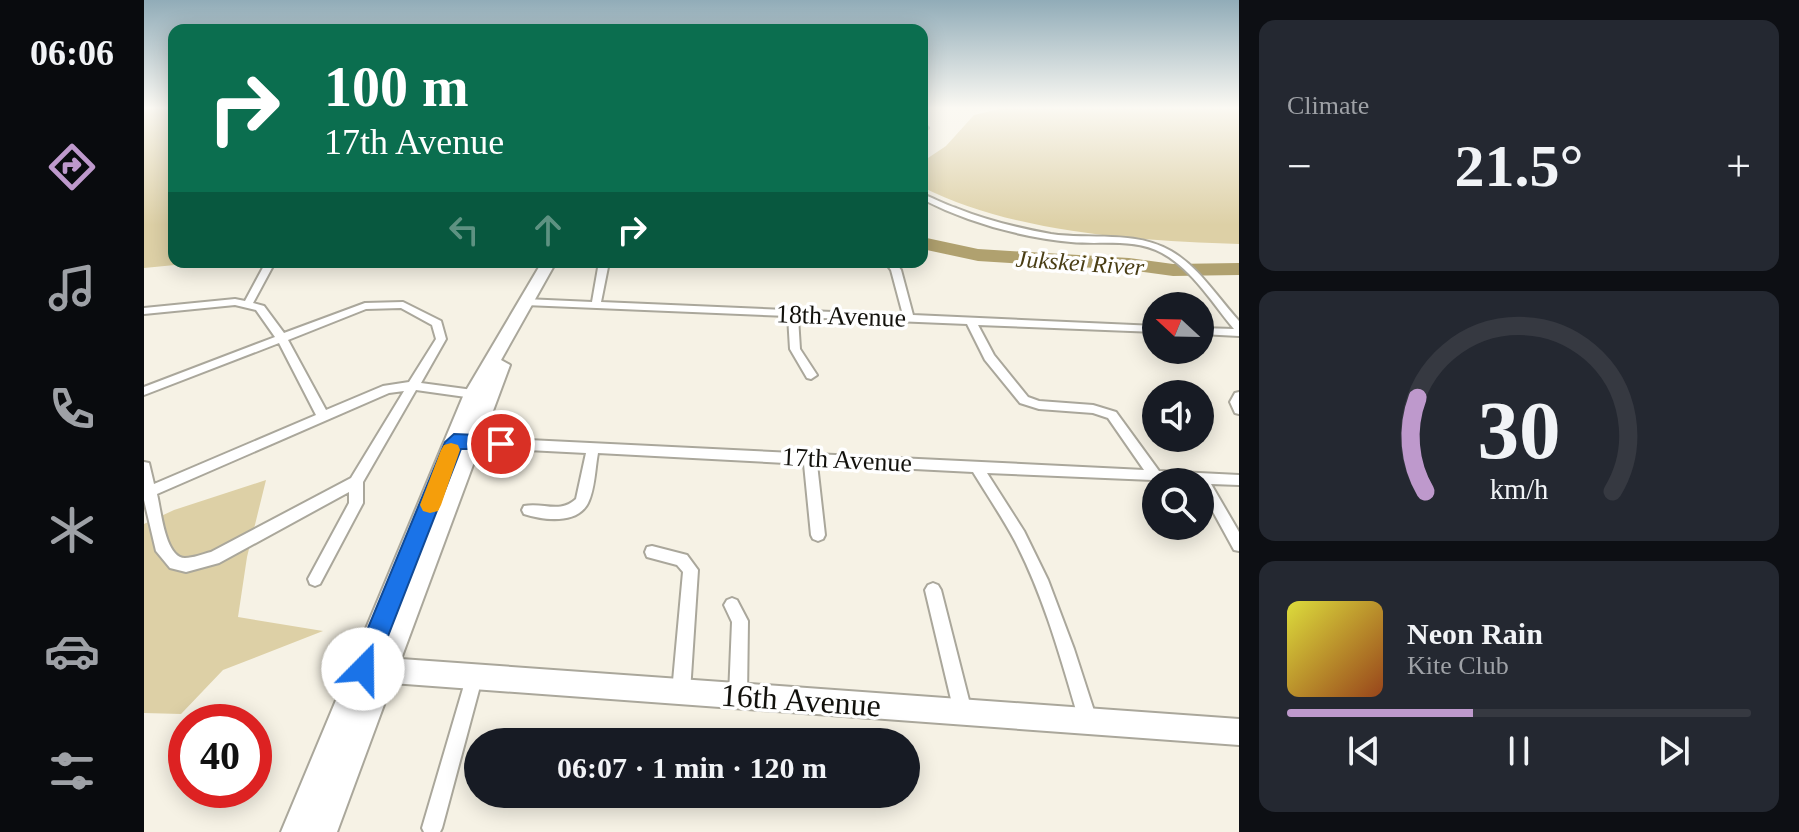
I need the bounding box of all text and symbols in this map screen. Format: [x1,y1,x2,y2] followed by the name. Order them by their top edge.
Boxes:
[30,33,114,73] text: 06:06
[192,56,296,160] icon: right
[324,56,469,118] text: 100 m
[1287,91,1369,120] text: Climate
[324,122,504,162] text: 17th Avenue
[1455,133,1584,199] text: 21.5°
[44,139,100,195] icon: directions
[1287,142,1312,191] text: −
[1726,142,1751,191] text: +
[442,208,486,252] icon: left
[526,208,570,252] icon: ahead
[610,208,654,252] icon: right
[1015,246,1146,280] water label: Jukskei River
[44,260,100,316] icon: music
[1142,292,1214,364] north arrow
[1142,292,1214,540] map controls
[775,299,907,333] street label: 18th Avenue
[1142,380,1214,452] button: sound
[44,381,100,437] icon: phone
[1477,384,1561,476] text: 30
[467,410,535,478] pin
[479,422,523,466] icon: arrive
[781,442,913,478] street label: 17th Avenue
[1142,468,1214,540] button: search
[1490,474,1548,505] text: km/h
[44,502,100,558] icon: climate
[1407,617,1543,650] text: Neon Rain
[44,623,100,679] icon: car
[321,627,405,711] position arrow
[1407,651,1509,680] text: Kite Club
[720,676,882,724] street label: 16th Avenue
[168,704,272,808] speed limit sign: 40
[1342,729,1386,773] icon: previous
[1497,729,1541,773] icon: pause
[1652,729,1696,773] icon: next
[44,743,100,799] icon: filters
[557,751,827,784] text: 06:07 · 1 min · 120 m

